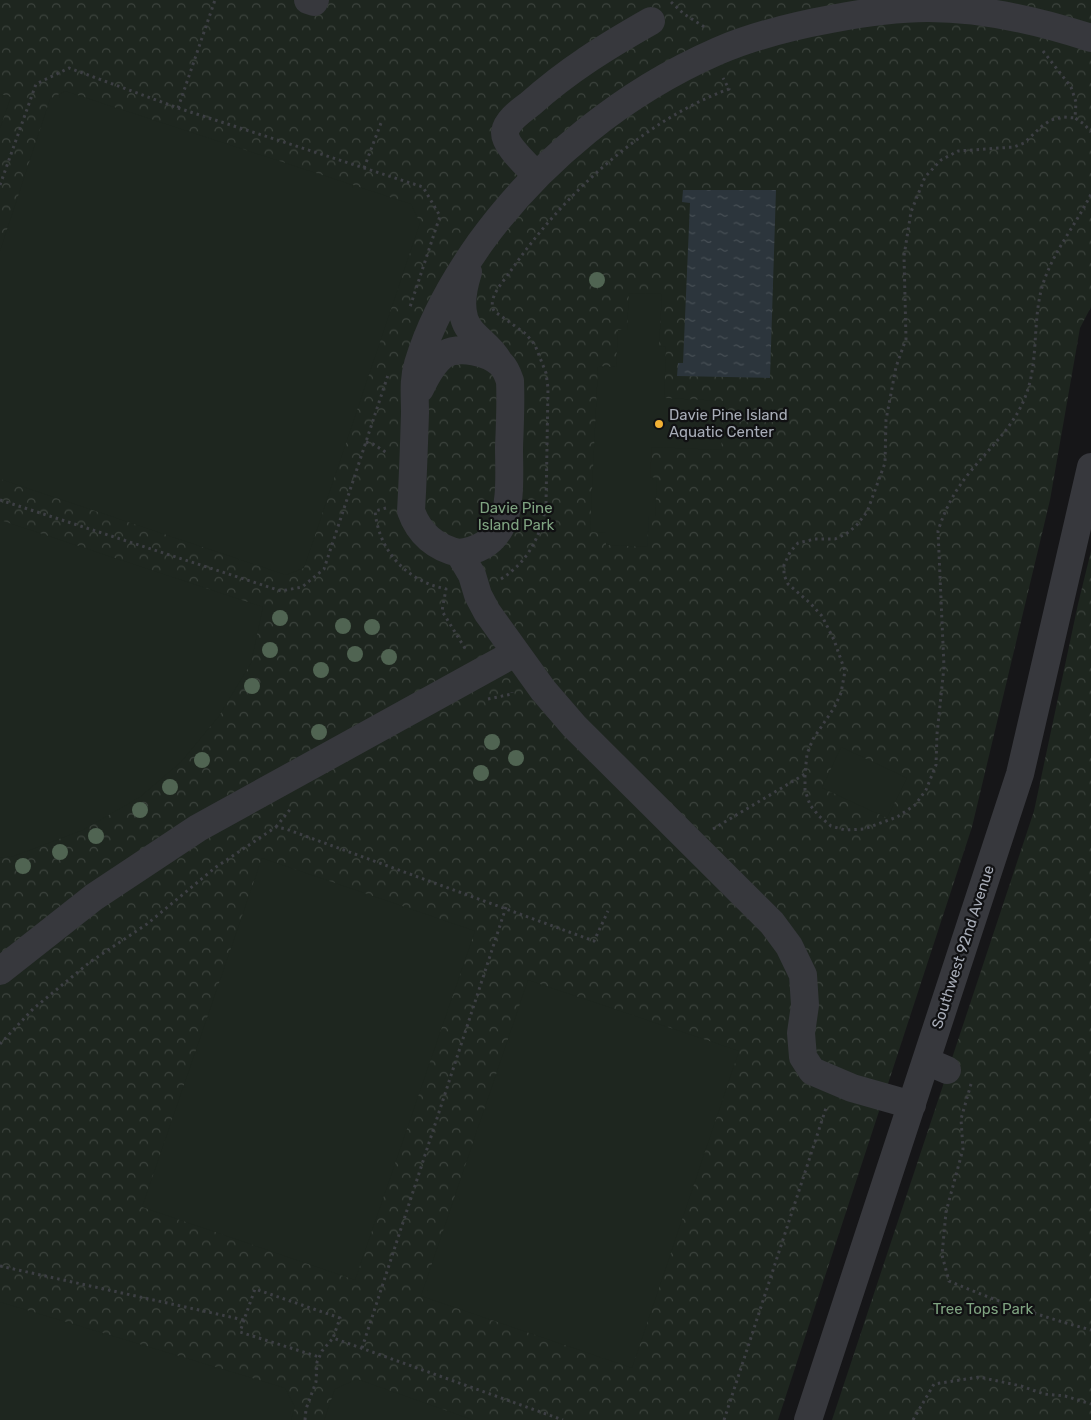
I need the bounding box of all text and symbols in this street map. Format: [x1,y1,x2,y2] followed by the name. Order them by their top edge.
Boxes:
[669,406,788,441] place label: Davie Pine Island Aquatic Center
[653,418,665,430] marker: Davie Pine Island Aquatic Center
[478,499,555,534] park label: Davie Pine Island Park
[928,863,998,1031] street label: Southwest 92nd Avenue
[933,1300,1033,1318] park label: Tree Tops Park

